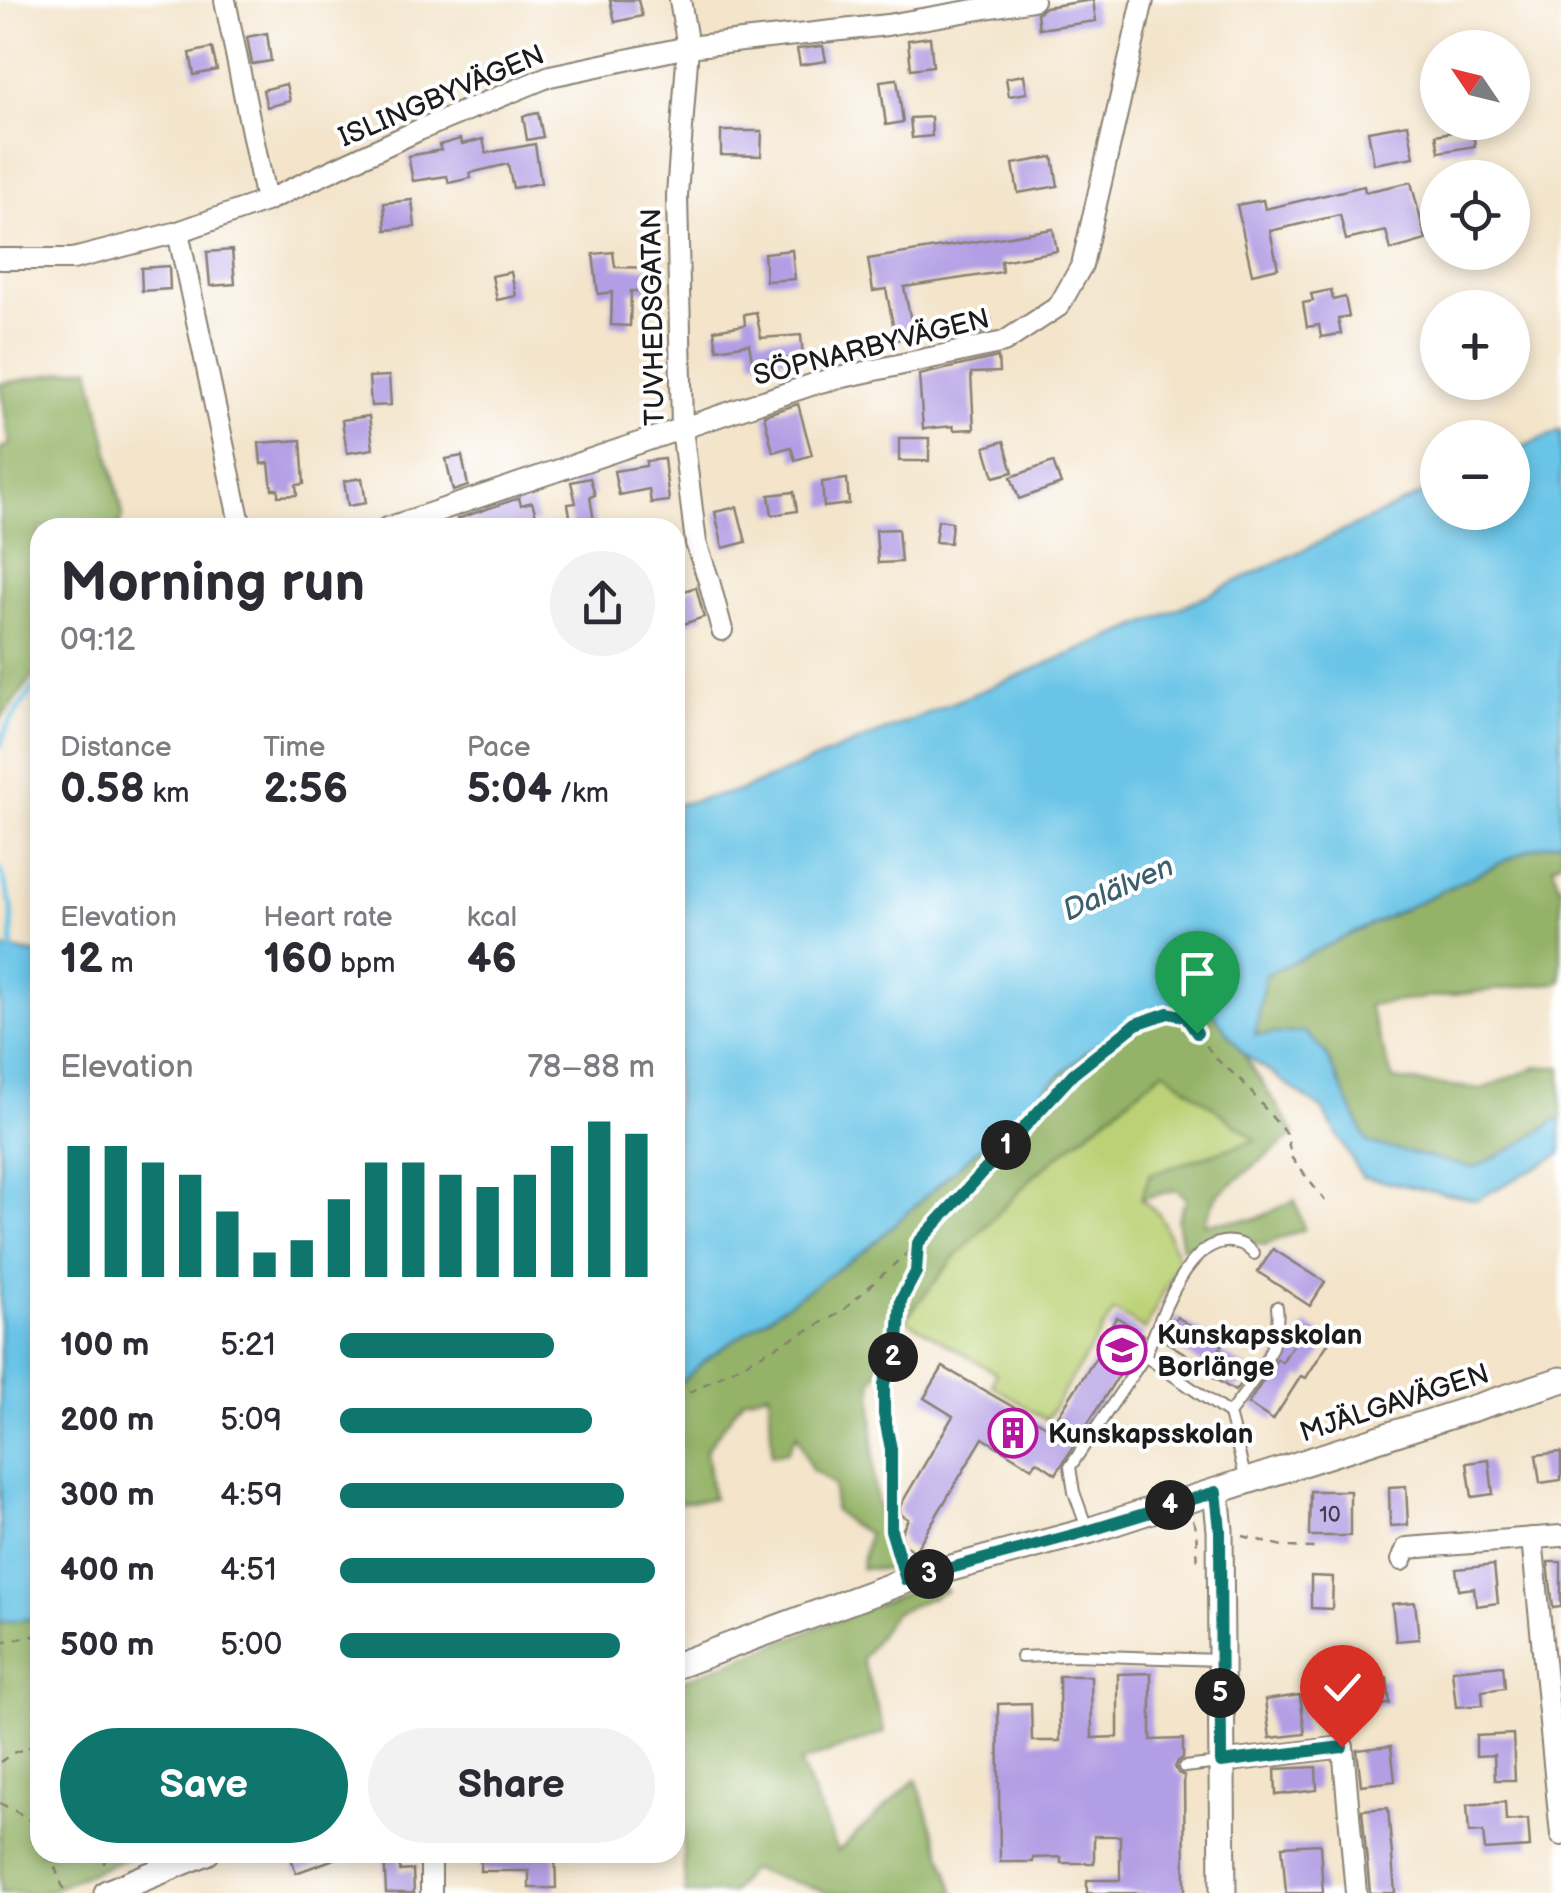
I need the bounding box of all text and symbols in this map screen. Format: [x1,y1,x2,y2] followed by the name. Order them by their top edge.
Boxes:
[1420,30,1530,140] north arrow
[1420,30,1530,530] map controls
[334,38,549,154] street label: ISLINGBYVÄGEN
[1420,160,1530,270] button: locate
[635,208,672,426] street label: TUVHEDSGATAN
[1420,290,1530,400] button: +
[750,301,993,393] street label: SÖPNARBYVÄGEN
[1420,420,1530,530] button: −
[60,550,365,617] text: Morning run
[550,551,655,656] button: share
[60,621,135,660] text: 09:12
[60,731,172,764] text: Distance
[263,731,325,764] text: Time
[467,731,531,764] text: Pace
[60,764,145,815] text: 0.58
[263,764,348,815] text: 2:56
[467,764,552,815] text: 5:04
[145,777,189,810] text: km
[552,777,609,810] text: /km
[1057,849,1179,929] water label: Dalälven
[60,901,177,934] text: Elevation
[263,901,393,934] text: Heart rate
[467,901,517,934] text: kcal
[1155,931,1240,1034] pin
[60,934,103,985] text: 12
[263,934,333,985] text: 160
[467,934,517,985] text: 46
[1170,946,1225,1001] icon: arrive
[103,947,134,980] text: m
[333,947,395,980] text: bpm
[60,1048,193,1087] text: Elevation
[527,1048,655,1087] text: 78–88 m
[981,1120,1031,1170] pin: 1
[1000,1128,1012,1161] text: 1
[1157,1319,1362,1384] place label: Kunskapsskolan Borlänge
[1096,1324,1148,1376] school or university icon: Kunskapsskolan Borlänge
[60,1326,149,1365] text: 100 m
[220,1326,276,1365] text: 5:21
[868,1332,918,1382] pin: 2
[885,1340,901,1373] text: 2
[1296,1357,1493,1450] street label: MJÄLGAVÄGEN
[60,1401,154,1440] text: 200 m
[220,1401,282,1440] text: 5:09
[987,1407,1039,1459] building icon: Kunskapsskolan
[1048,1418,1253,1451] place label: Kunskapsskolan
[60,1476,155,1515] text: 300 m
[220,1476,283,1515] text: 4:59
[1145,1480,1195,1530] pin: 4
[1162,1488,1178,1521] text: 4
[1319,1502,1341,1529] house number: 10
[904,1549,954,1599] pin: 3
[60,1551,155,1590] text: 400 m
[220,1551,277,1590] text: 4:51
[921,1557,937,1590] text: 3
[60,1626,154,1665] text: 500 m
[220,1626,282,1665] text: 5:00
[1300,1645,1385,1748] pin
[1315,1660,1370,1715] icon: check
[1195,1668,1245,1718] pin: 5
[1212,1676,1228,1709] text: 5
[60,1728,348,1843] button: Save
[368,1728,655,1843] button: Share

